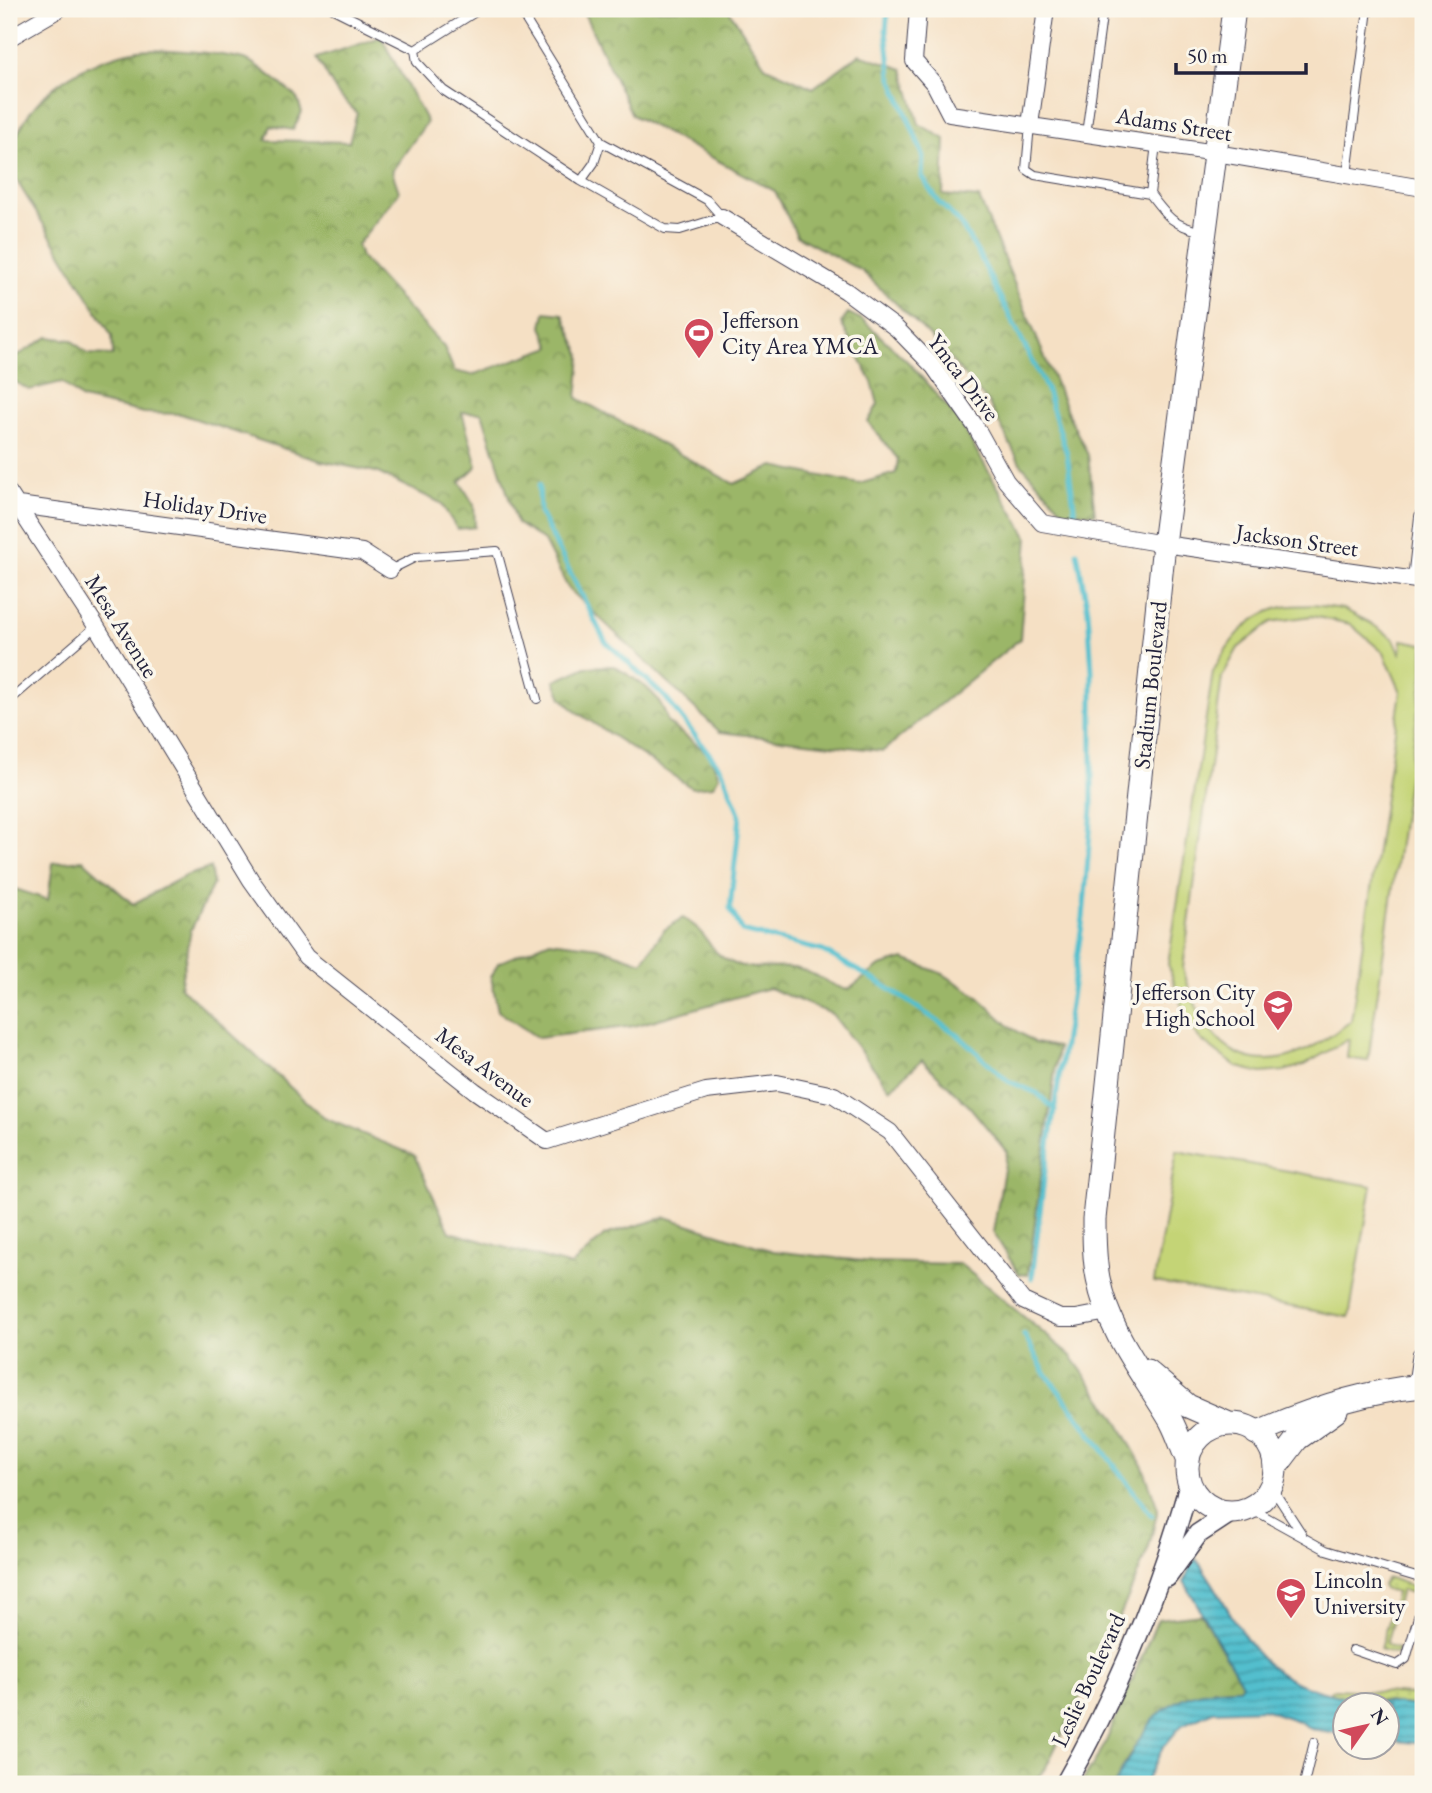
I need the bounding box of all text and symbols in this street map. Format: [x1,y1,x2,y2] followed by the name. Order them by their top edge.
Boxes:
[1176,32,1306,76] scale bar
[1187,42,1228,69] text: 50 m
[1113,100,1235,148] street label: Adams Street
[720,305,880,361] place label: Jefferson City Area YMCA
[682,316,716,360] sports icon: Jefferson City Area YMCA
[921,327,1007,427] street label: Ymca Drive
[141,483,269,531] street label: Holiday Drive
[1232,516,1361,564] street label: Jackson Street
[78,569,166,683] street label: Mesa Avenue
[1126,599,1174,770] street label: Stadium Boulevard
[1132,977,1256,1033] place label: Jefferson City High School
[1261,988,1295,1032] school or university icon: Jefferson City High School
[429,1020,541,1114] street label: Mesa Avenue
[1314,1565,1406,1621] place label: Lincoln University
[1274,1576,1308,1620] school or university icon: Lincoln University
[1044,1608,1132,1752] street label: Leslie Boulevard
[1330,1692,1400,1762] north arrow
[1365,1703,1395,1731] text: N

